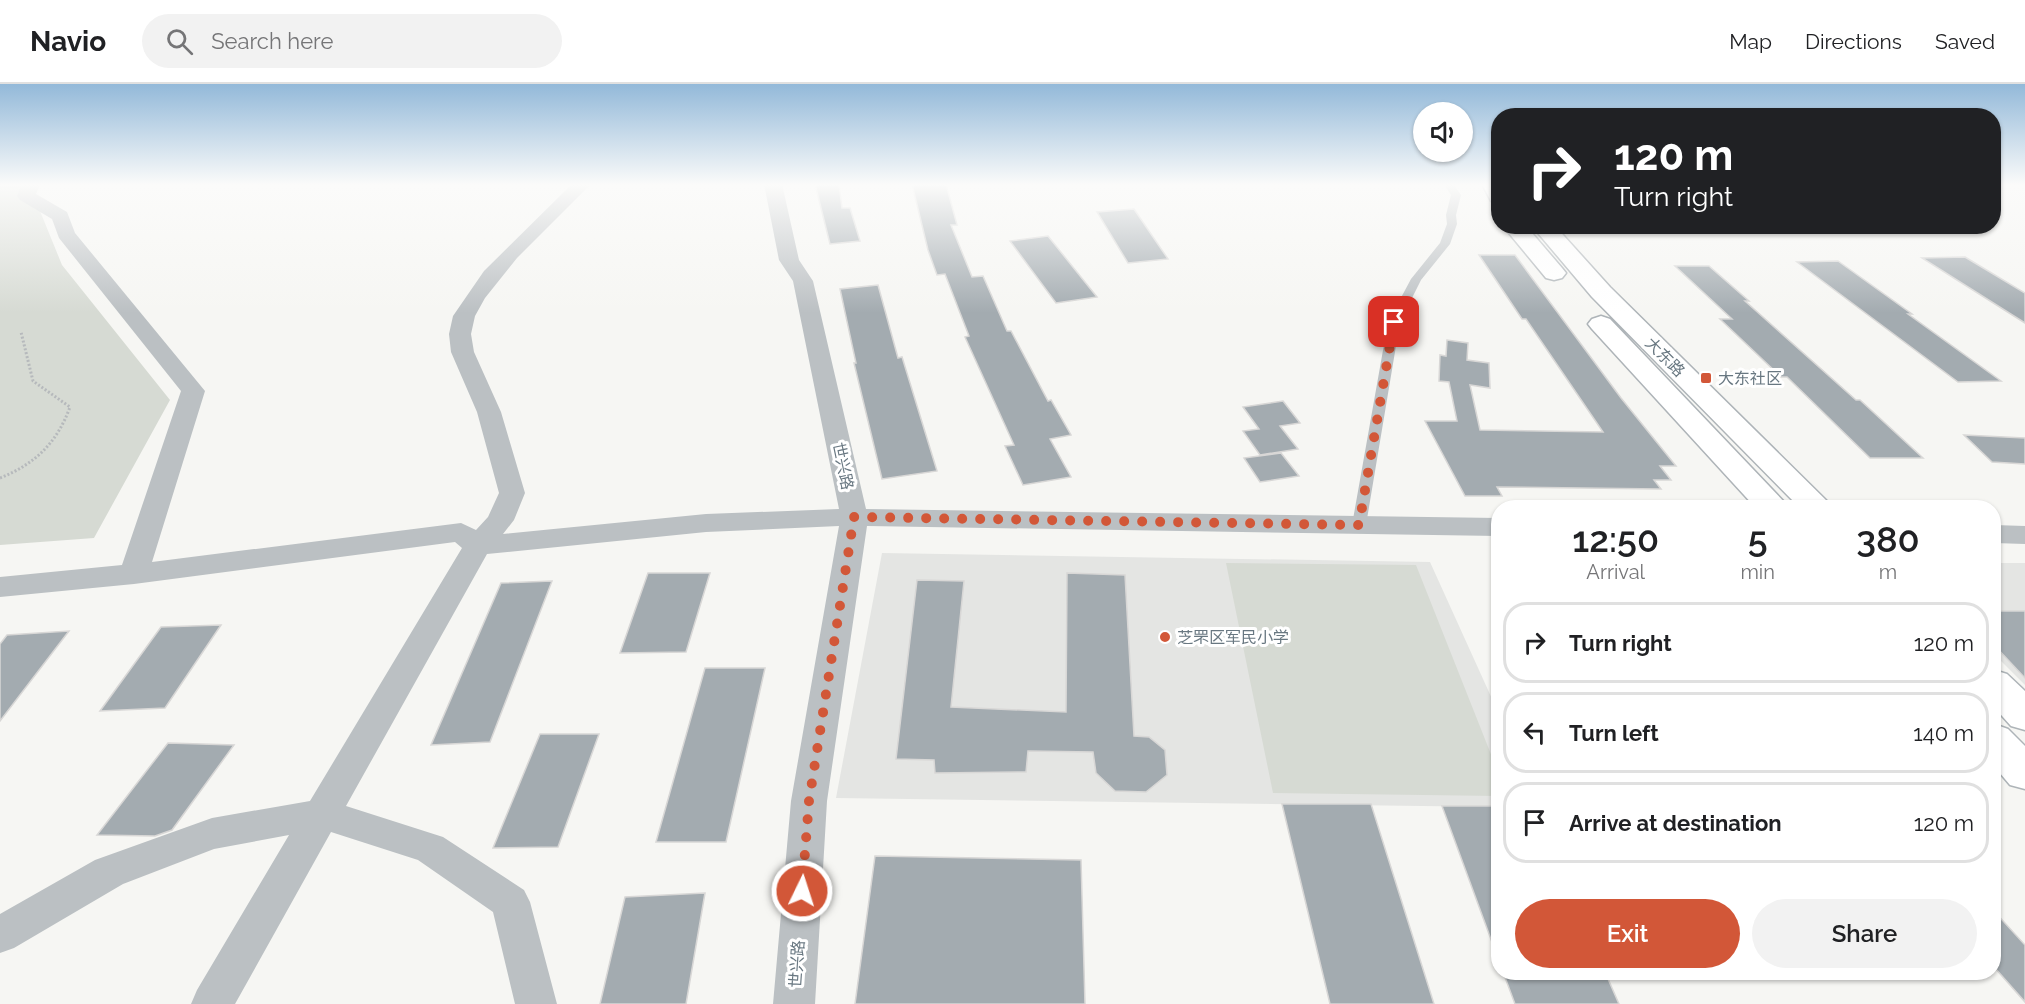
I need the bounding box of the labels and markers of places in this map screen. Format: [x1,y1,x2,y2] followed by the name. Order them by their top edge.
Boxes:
[1368,296,1419,347] pin
[1718,369,1782,388] place label: 大东社区
[1699,371,1713,385] marker: 大东社区
[1177,628,1289,647] place label: 芝罘区军民小学
[1158,630,1172,644] marker: 芝罘区军民小学

